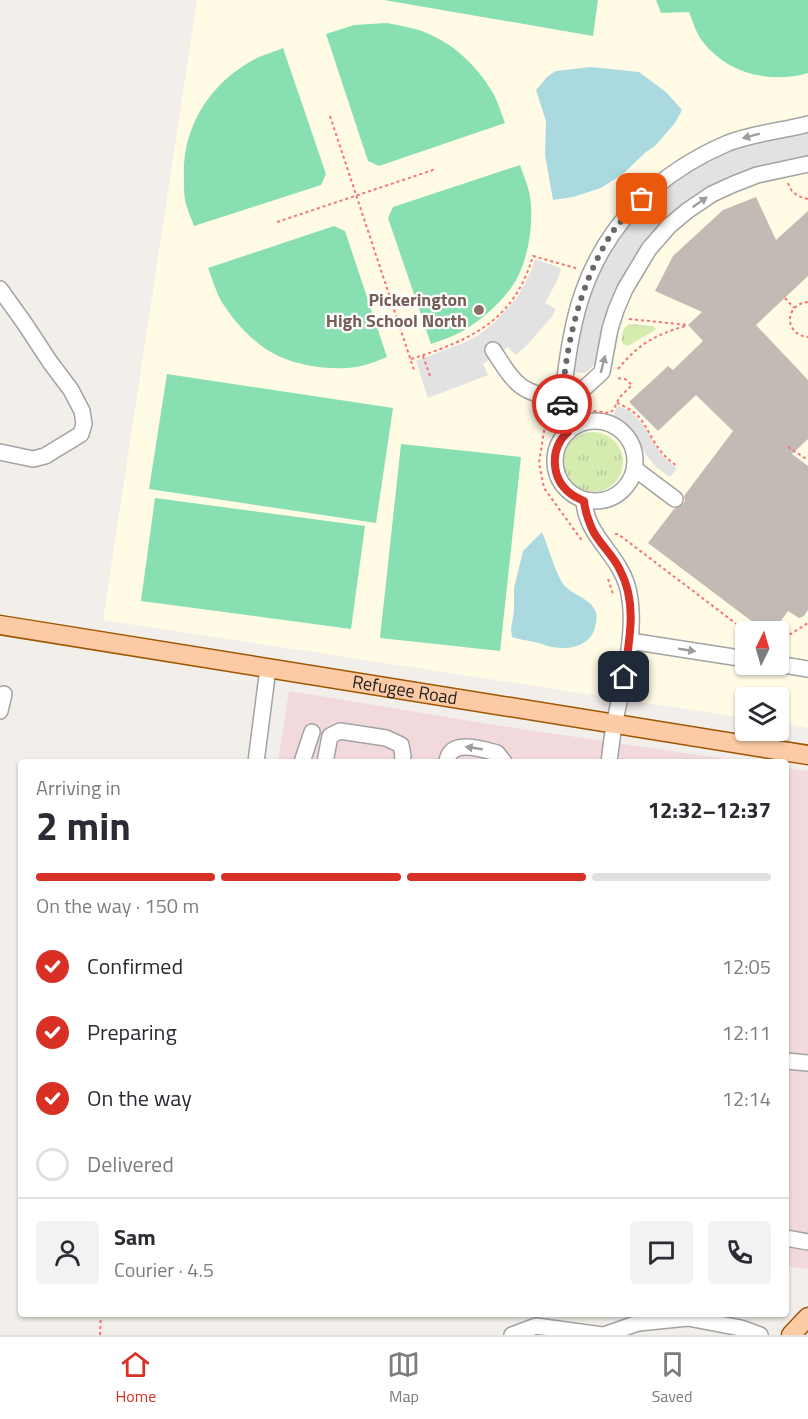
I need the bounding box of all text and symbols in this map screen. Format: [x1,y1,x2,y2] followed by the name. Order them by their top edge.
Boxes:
[742,132,760,141] one-way arrow
[616,173,667,224] pin
[625,182,658,215] icon: bag
[692,196,708,208] one-way arrow
[326,286,467,334] place label: Pickerington High School North
[472,303,486,317] marker: Pickerington High School North
[598,355,608,373] one-way arrow
[532,374,592,434] courier
[546,388,579,421] icon: car
[735,621,789,675] north arrow
[735,621,789,741] map controls
[678,646,697,655] one-way arrow
[598,651,649,702] pin
[607,660,640,693] icon: home
[350,668,459,711] street label: Refugee Road
[735,687,789,741] button: layers
[464,743,483,752] one-way arrow
[36,772,121,803] text: Arriving in
[648,793,771,827] text: 12:32–12:37
[36,796,131,855] text: 2 min
[36,890,199,921] text: On the way · 150 m
[87,949,183,983] text: Confirmed
[36,950,69,983] icon: check
[722,951,771,982] text: 12:05
[87,1015,177,1049] text: Preparing
[36,1016,69,1049] icon: check
[722,1017,771,1048] text: 12:11
[87,1081,192,1115] text: On the way
[36,1082,69,1115] icon: check
[722,1083,771,1114] text: 12:14
[87,1147,174,1181] text: Delivered
[114,1220,156,1254] text: Sam
[36,1221,99,1284] button: person
[630,1221,693,1284] button: chat
[708,1221,771,1284] button: phone
[114,1254,214,1285] text: Courier · 4.5
[116,1348,156,1408] tab: Home
[387,1348,420,1408] tab: Map
[652,1348,692,1408] tab: Saved

